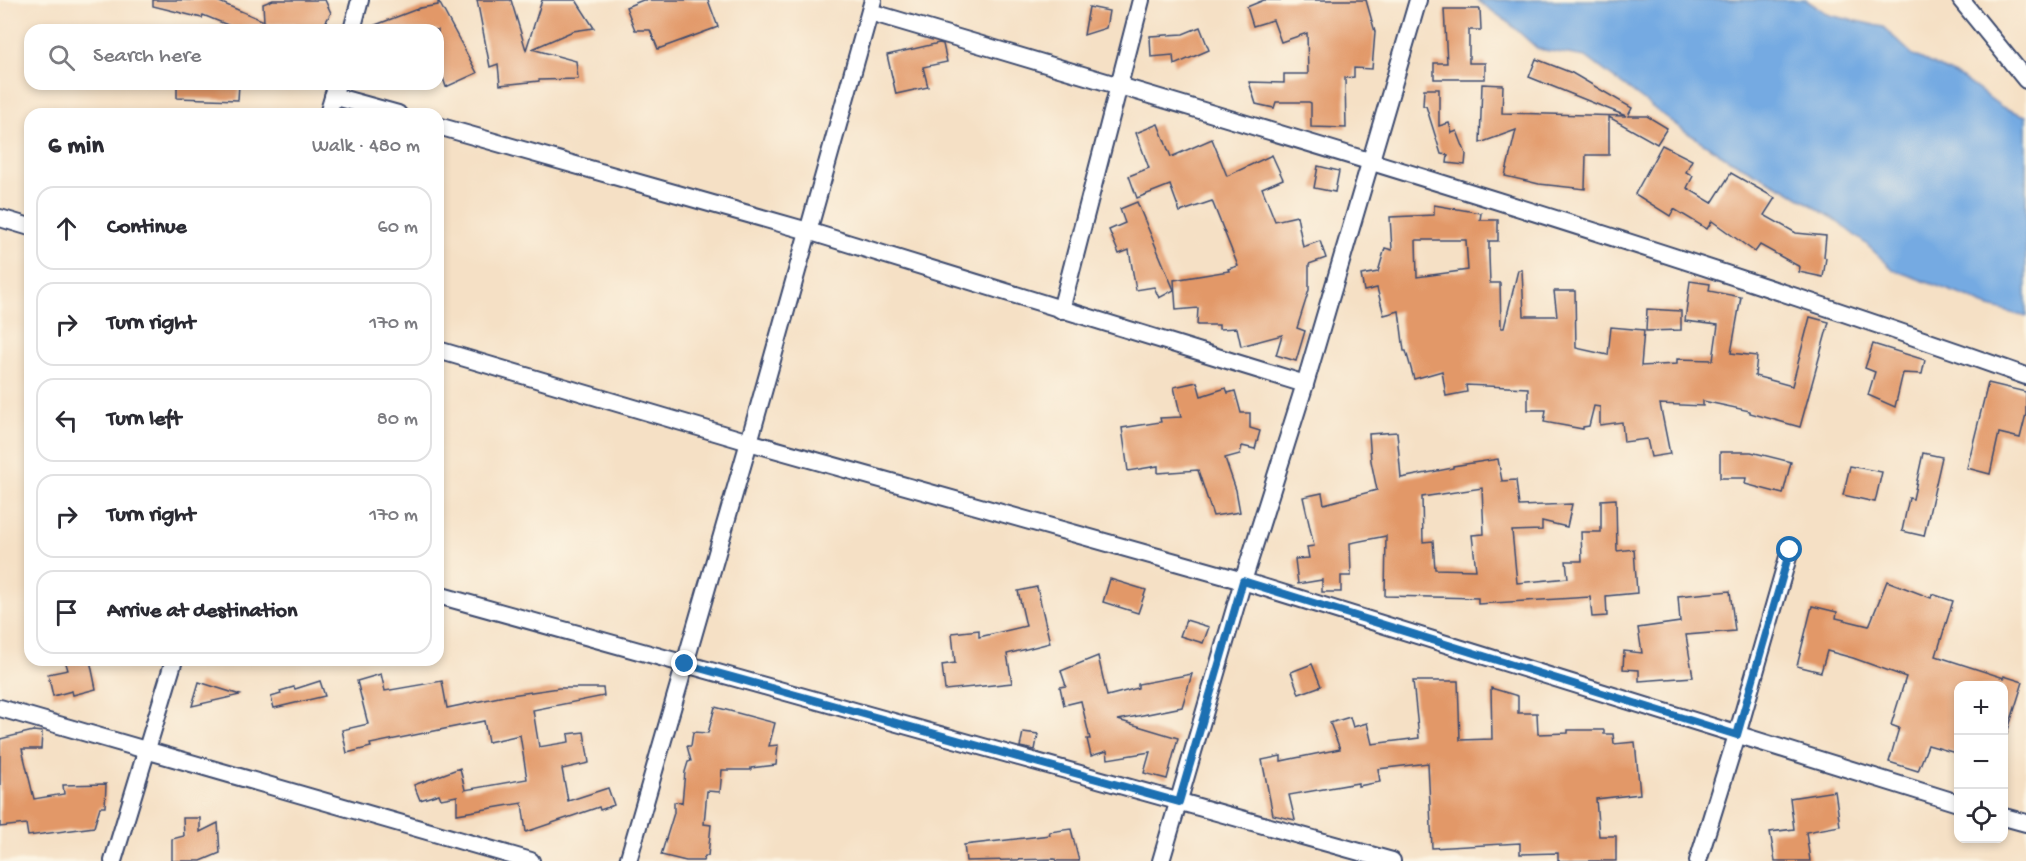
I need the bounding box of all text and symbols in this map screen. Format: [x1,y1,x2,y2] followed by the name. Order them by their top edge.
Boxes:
[24,24,444,90] search box
[45,41,78,74] icon: search
[93,44,201,70] text: Search here
[48,132,104,163] text: 6 min
[312,136,420,159] text: Walk · 480 m
[50,212,83,245] icon: ahead
[107,215,187,241] text: Continue
[378,217,418,240] text: 60 m
[50,308,83,341] icon: right
[107,311,195,337] text: Turn right
[369,313,418,336] text: 170 m
[50,404,83,437] icon: left
[107,407,181,433] text: Turn left
[377,409,418,432] text: 80 m
[50,500,83,533] icon: right
[107,503,195,529] text: Turn right
[369,505,418,528] text: 170 m
[1776,536,1802,562] route start
[50,596,83,629] icon: arrive
[107,599,297,625] text: Arrive at destination
[671,650,697,676] route end
[1954,681,2008,843] map controls
[1954,681,2008,735] button: +
[1954,735,2008,789] button: −
[1954,789,2008,843] button: locate

